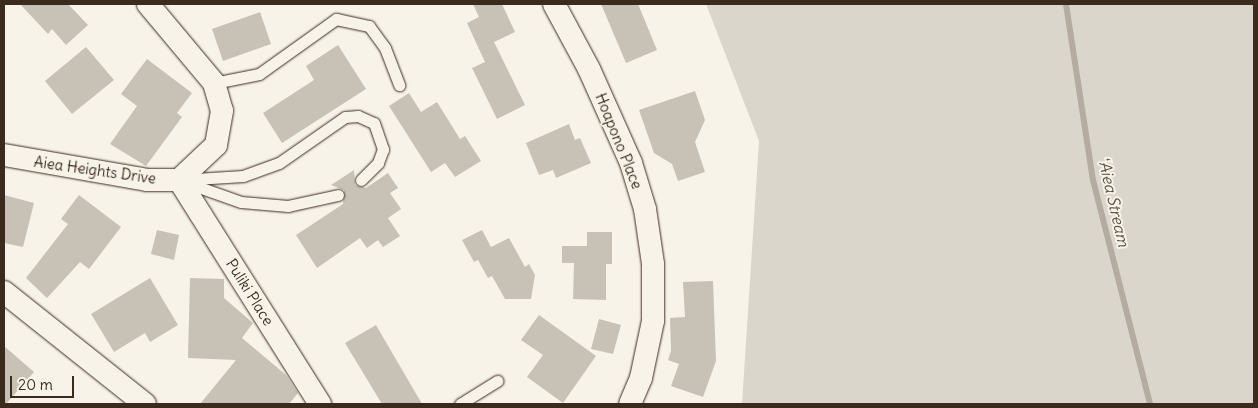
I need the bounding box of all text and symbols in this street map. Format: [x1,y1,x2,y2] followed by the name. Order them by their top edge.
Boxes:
[592,90,646,192] street label: Hoapono Place
[33,153,157,187] street label: Aiea Heights Drive
[1094,156,1134,248] water label: ʻAiea Stream
[222,255,278,329] street label: Puliki Place
[12,366,76,398] scale bar
[18,375,53,394] text: 20 m

